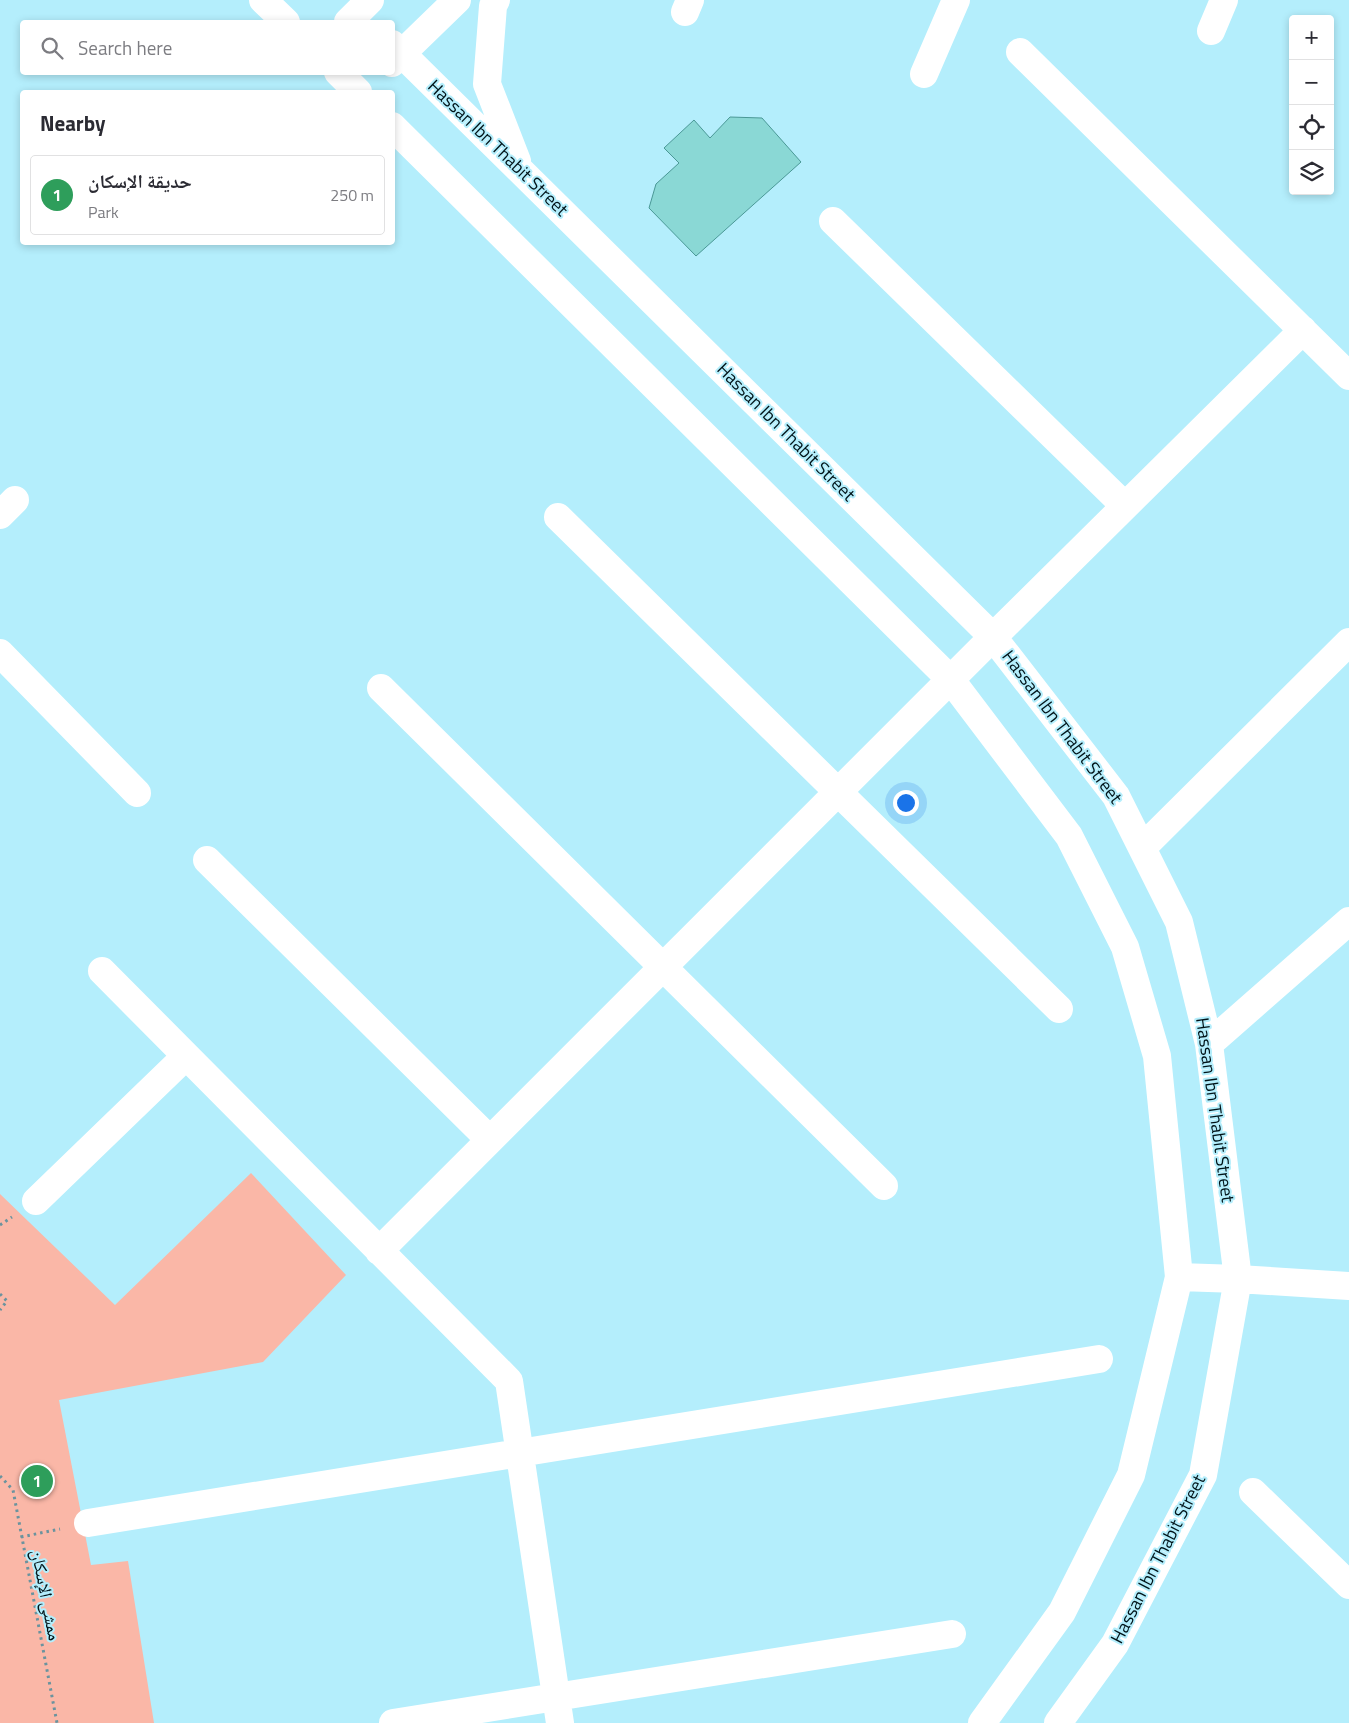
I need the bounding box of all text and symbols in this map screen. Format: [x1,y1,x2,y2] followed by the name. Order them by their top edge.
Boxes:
[1289,15,1334,195] map controls
[1289,15,1334,60] button: +
[20,20,395,75] search box
[78,33,172,62] text: Search here
[38,34,66,62] icon: search
[1289,60,1334,105] button: −
[422,73,575,223] street label: Hassan Ibn Thabit Street
[1289,105,1334,150] button: locate
[40,107,105,139] text: Nearby
[1289,150,1334,195] button: layers
[88,166,192,195] text: حديقة الإسكان
[53,183,61,207] text: 1
[330,183,374,207] text: 250 m
[88,200,119,224] text: Park
[711,356,862,508] street label: Hassan Ibn Thabit Street
[996,644,1130,810] street label: Hassan Ibn Thabit Street
[893,790,919,816] your location
[1189,1016,1242,1205] street label: Hassan Ibn Thabit Street
[21,1462,53,1500] pin: 1
[1103,1469,1212,1648] street label: Hassan Ibn Thabit Street
[24,1547,69,1643] street label: ممشى الإسكان

